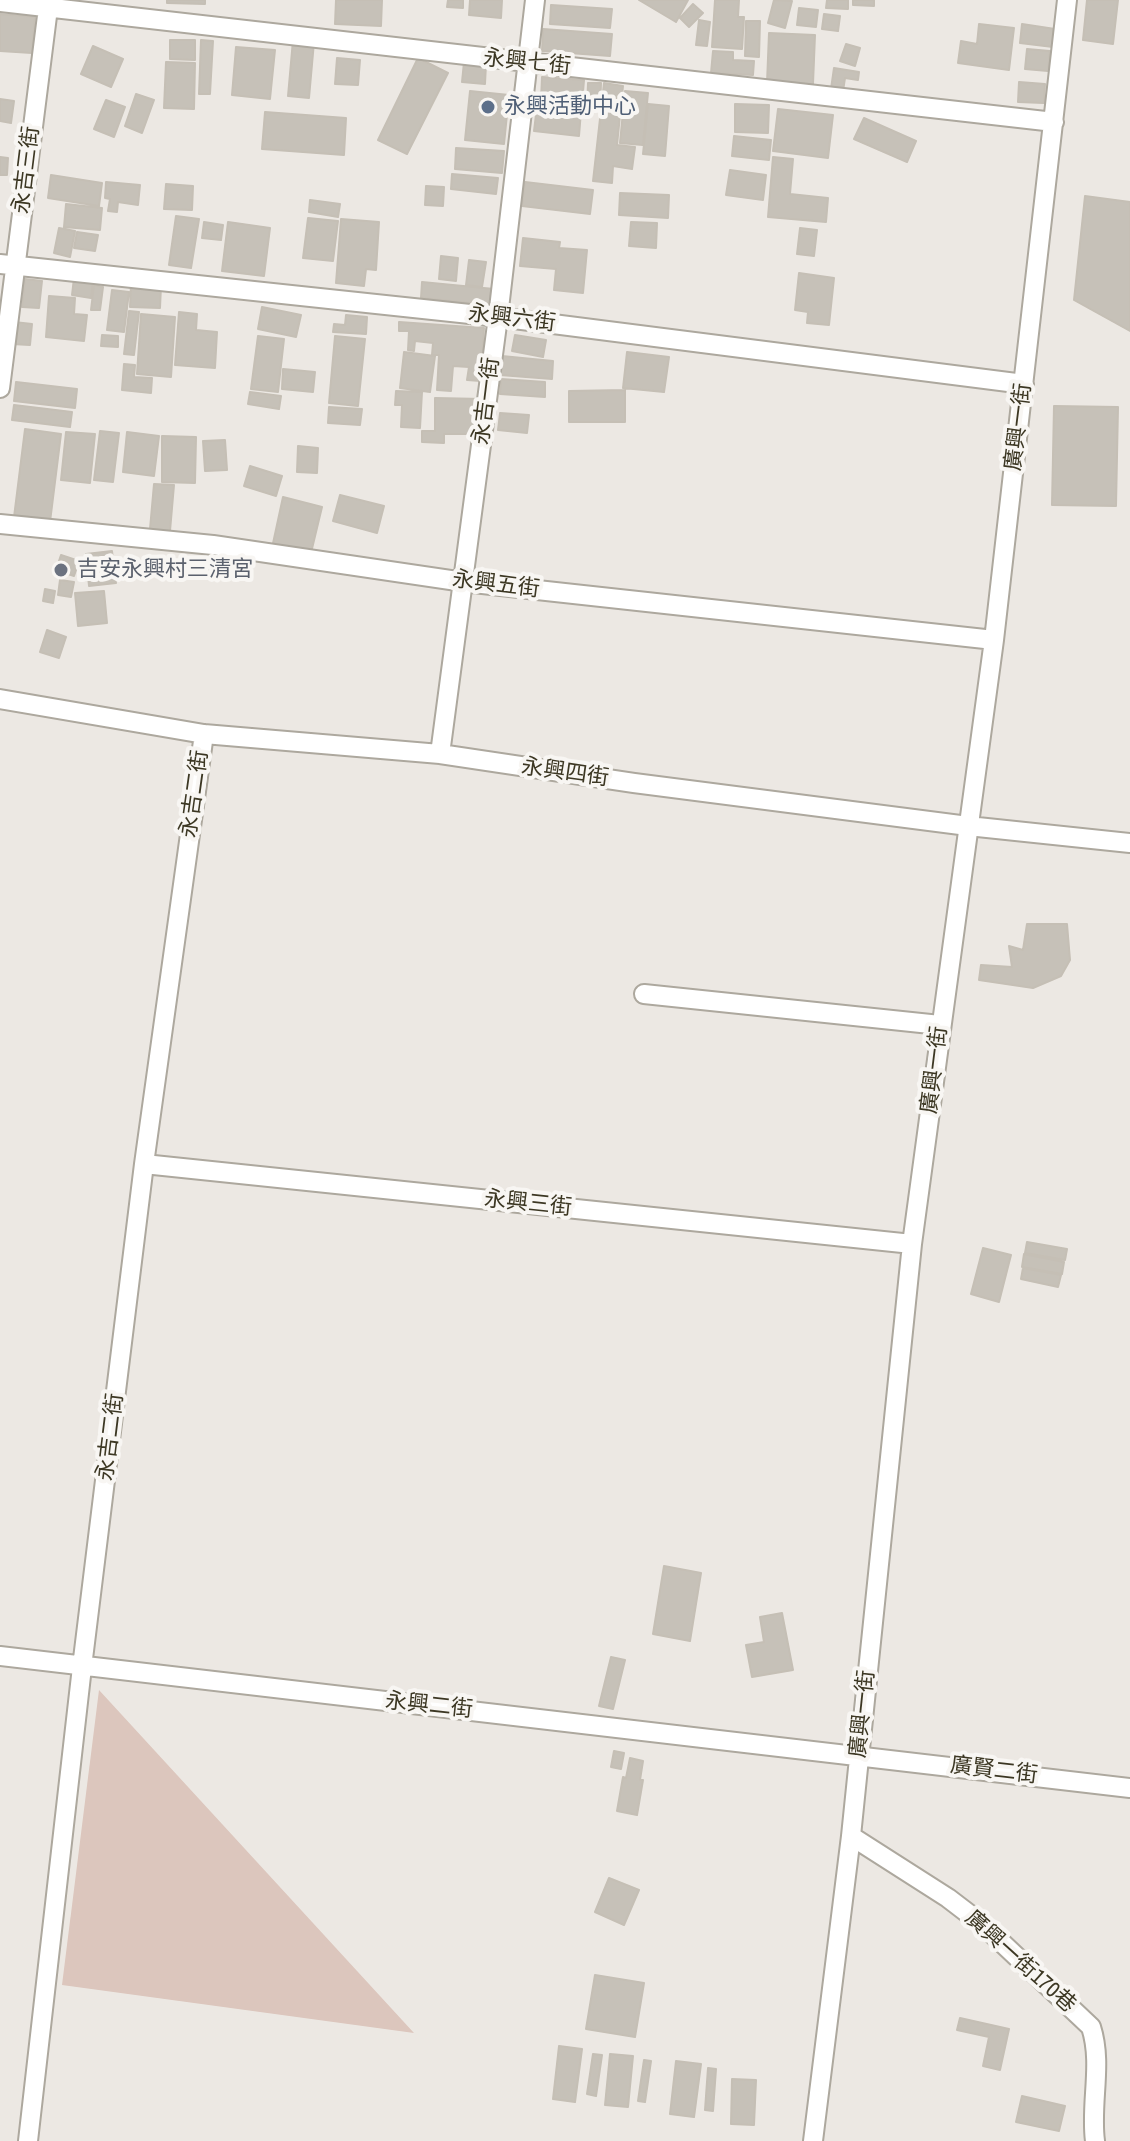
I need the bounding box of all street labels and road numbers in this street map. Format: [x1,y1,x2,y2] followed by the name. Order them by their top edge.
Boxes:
[482,45,572,81] street label: 永興七街
[9,125,45,215] street label: 永吉三街
[467,301,557,337] street label: 永興六街
[469,356,505,446] street label: 永吉一街
[1001,382,1037,472] street label: 廣興一街
[451,567,541,603] street label: 永興五街
[176,749,214,839] street label: 永吉二街
[520,754,610,792] street label: 永興四街
[917,1025,953,1115] street label: 廣興一街
[483,1186,573,1222] street label: 永興三街
[93,1392,129,1482] street label: 永吉二街
[845,1669,881,1759] street label: 廣興一街
[384,1688,474,1724] street label: 永興二街
[949,1753,1039,1789] street label: 廣賢二街
[959,1905,1081,2019] street label: 廣興一街170巷

